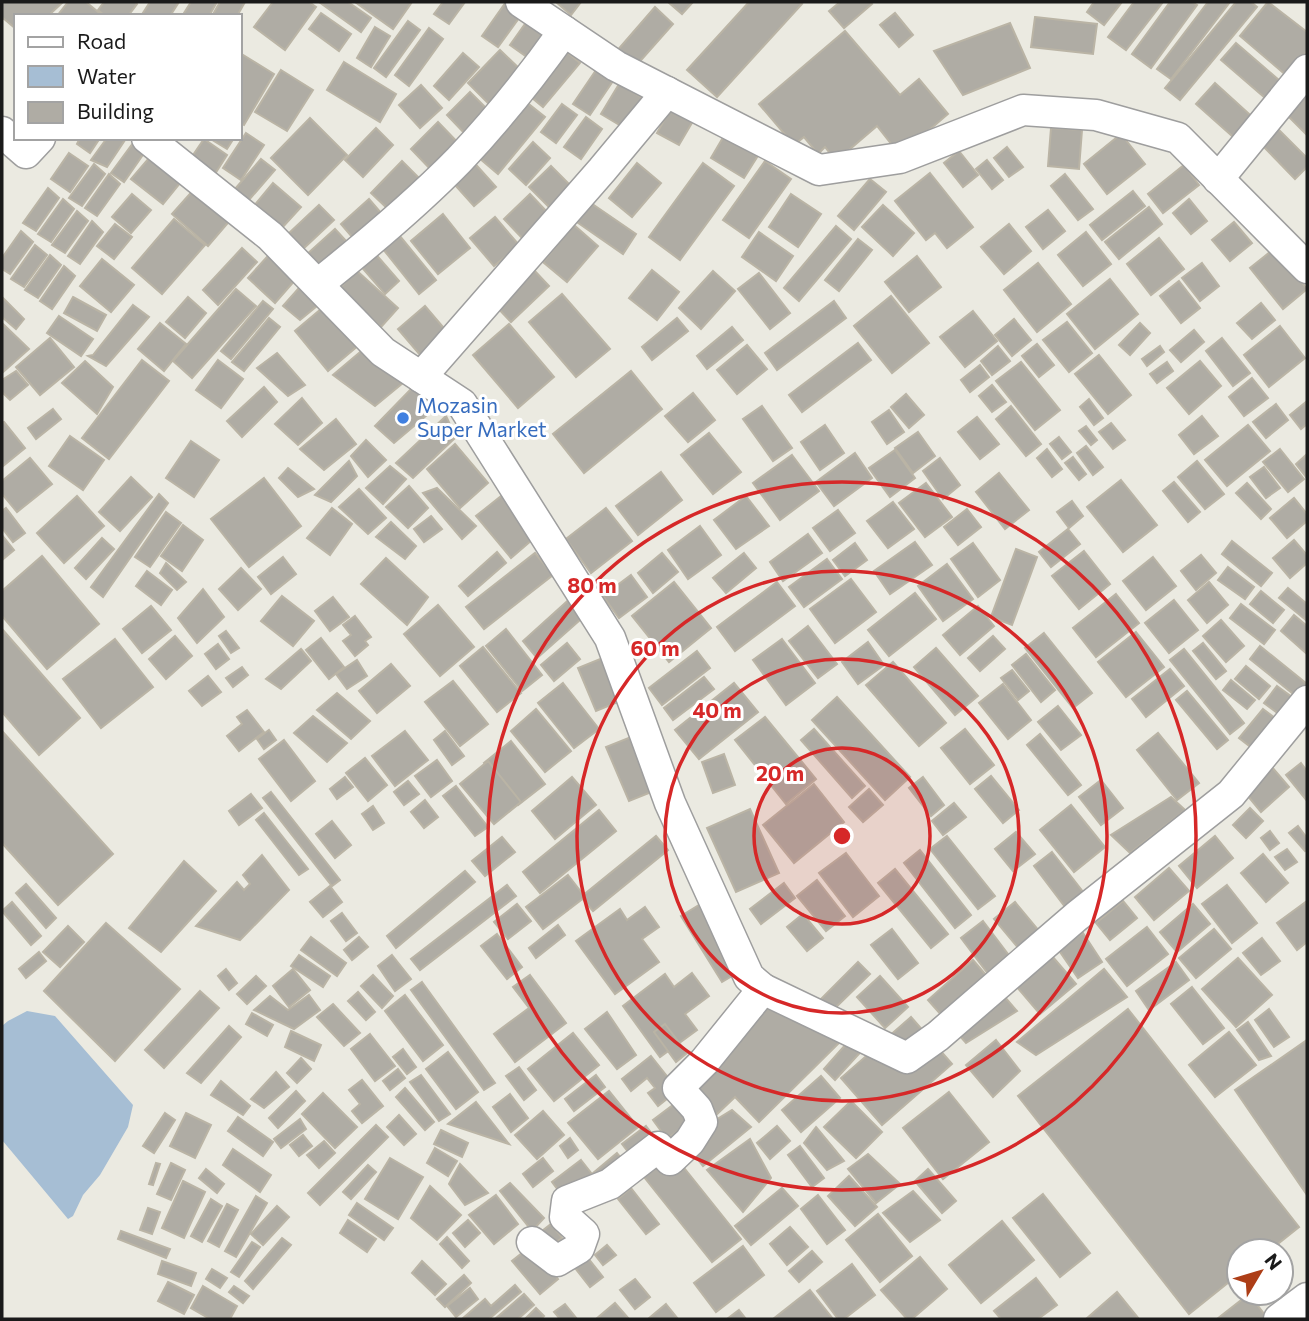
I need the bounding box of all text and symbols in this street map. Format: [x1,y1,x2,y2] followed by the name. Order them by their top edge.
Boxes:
[14,14,242,140] legend
[77,28,126,53] text: Road
[77,63,136,88] text: Water
[77,98,154,123] text: Building
[417,392,547,441] place label: Mozasin Super Market
[395,410,411,426] marker: Mozasin Super Market
[567,572,617,597] text: 80 m
[630,635,680,660] text: 60 m
[692,697,742,722] text: 40 m
[756,760,804,785] text: 20 m
[830,824,854,848] centre of rings
[1225,1237,1295,1307] north arrow
[1260,1249,1287,1274] text: N

